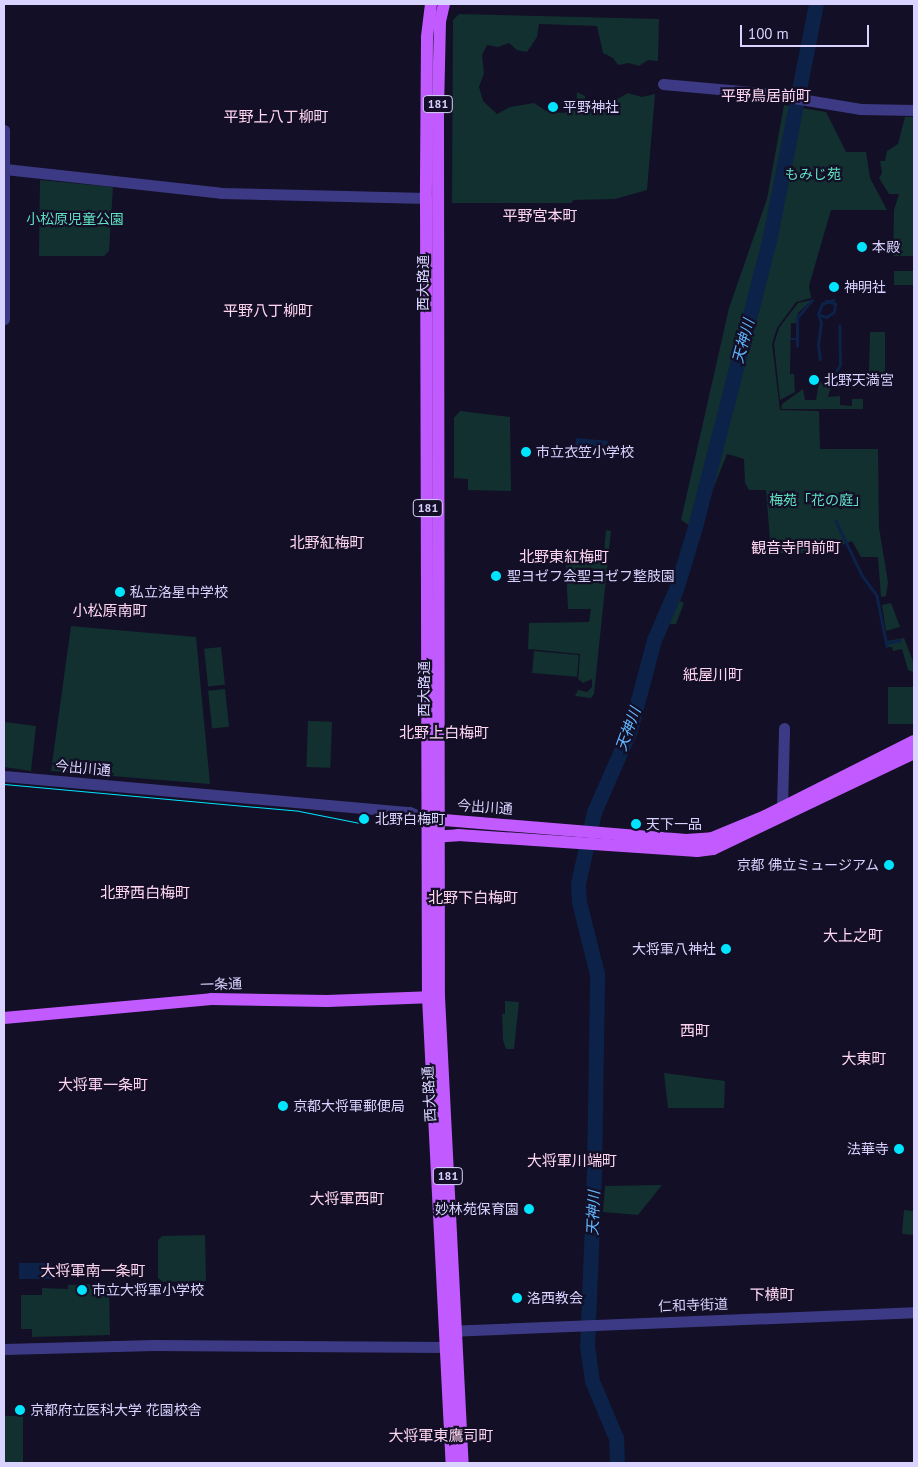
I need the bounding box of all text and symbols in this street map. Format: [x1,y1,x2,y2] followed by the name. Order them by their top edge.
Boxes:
[743,15,872,47] scale bar
[748,24,789,43] text: 100 m
[721,87,811,105] district label: 平野鳥居前町
[422,95,454,114] road number: 181
[563,99,619,115] place label: 平野神社
[547,101,559,113] marker: 平野神社
[224,108,328,126] district label: 平野上八丁柳町
[785,166,841,182] park label: もみじ苑
[503,207,577,225] district label: 平野宮本町
[26,211,124,227] park label: 小松原児童公園
[872,239,900,255] place label: 本殿
[856,241,868,253] marker: 本殿
[415,255,431,311] street label: 西大路通
[844,279,886,295] place label: 神明社
[828,281,840,293] marker: 神明社
[223,302,313,320] district label: 平野八丁柳町
[728,317,758,365] water label: 天神川
[824,372,894,388] place label: 北野天満宮
[808,374,820,386] marker: 北野天満宮
[536,444,634,460] place label: 市立衣笠小学校
[520,446,532,458] marker: 市立衣笠小学校
[769,492,867,508] park label: 梅苑「花の庭」
[412,498,444,518] road number: 181
[290,534,364,552] district label: 北野紅梅町
[751,539,841,557] district label: 観音寺門前町
[519,548,609,566] district label: 北野東紅梅町
[507,568,675,584] place label: 聖ヨゼフ会聖ヨゼフ整肢園
[489,569,503,583] marker: 聖ヨゼフ会聖ヨゼフ整肢園
[130,584,228,600] place label: 私立洛星中学校
[114,586,126,598] marker: 私立洛星中学校
[73,602,147,620] district label: 小松原南町
[416,661,432,717] street label: 西大路通
[683,666,743,684] district label: 紙屋川町
[612,705,644,753] water label: 天神川
[399,724,489,742] district label: 北野上白梅町
[54,757,112,779] street label: 今出川通
[456,797,514,817] street label: 今出川通
[375,811,445,827] place label: 北野白梅町
[357,812,371,826] marker: 北野白梅町
[646,816,702,832] place label: 天下一品
[630,818,642,830] marker: 天下一品
[735,857,879,873] place label: 京都 佛立ミュージアム
[883,859,895,871] marker: 京都 佛立ミュージアム
[100,884,190,902] district label: 北野西白梅町
[428,889,518,907] district label: 北野下白梅町
[823,927,883,945] district label: 大上之町
[632,941,716,957] place label: 大将軍八神社
[720,943,732,955] marker: 大将軍八神社
[200,975,242,993] street label: 一条通
[680,1022,710,1040] district label: 西町
[842,1050,886,1068] district label: 大東町
[419,1066,439,1122] street label: 西大路通
[58,1076,148,1094] district label: 大将軍一条町
[293,1098,405,1114] place label: 京都大将軍郵便局
[277,1100,289,1112] marker: 京都大将軍郵便局
[847,1141,889,1157] place label: 法華寺
[893,1143,905,1155] marker: 法華寺
[527,1152,617,1170] district label: 大将軍川端町
[432,1166,464,1186] road number: 181
[310,1190,384,1208] district label: 大将軍西町
[583,1190,603,1236] water label: 天神川
[435,1201,519,1217] place label: 妙林苑保育園
[523,1203,535,1215] marker: 妙林苑保育園
[41,1262,145,1280] district label: 大将軍南一条町
[92,1282,204,1298] place label: 市立大将軍小学校
[76,1284,88,1296] marker: 市立大将軍小学校
[750,1286,794,1304] district label: 下横町
[527,1290,583,1306] place label: 洛西教会
[511,1292,523,1304] marker: 洛西教会
[658,1295,728,1315] street label: 仁和寺街道
[30,1402,202,1418] place label: 京都府立医科大学 花園校舎
[14,1404,26,1416] marker: 京都府立医科大学 花園校舎
[389,1427,493,1445] district label: 大将軍東鷹司町

